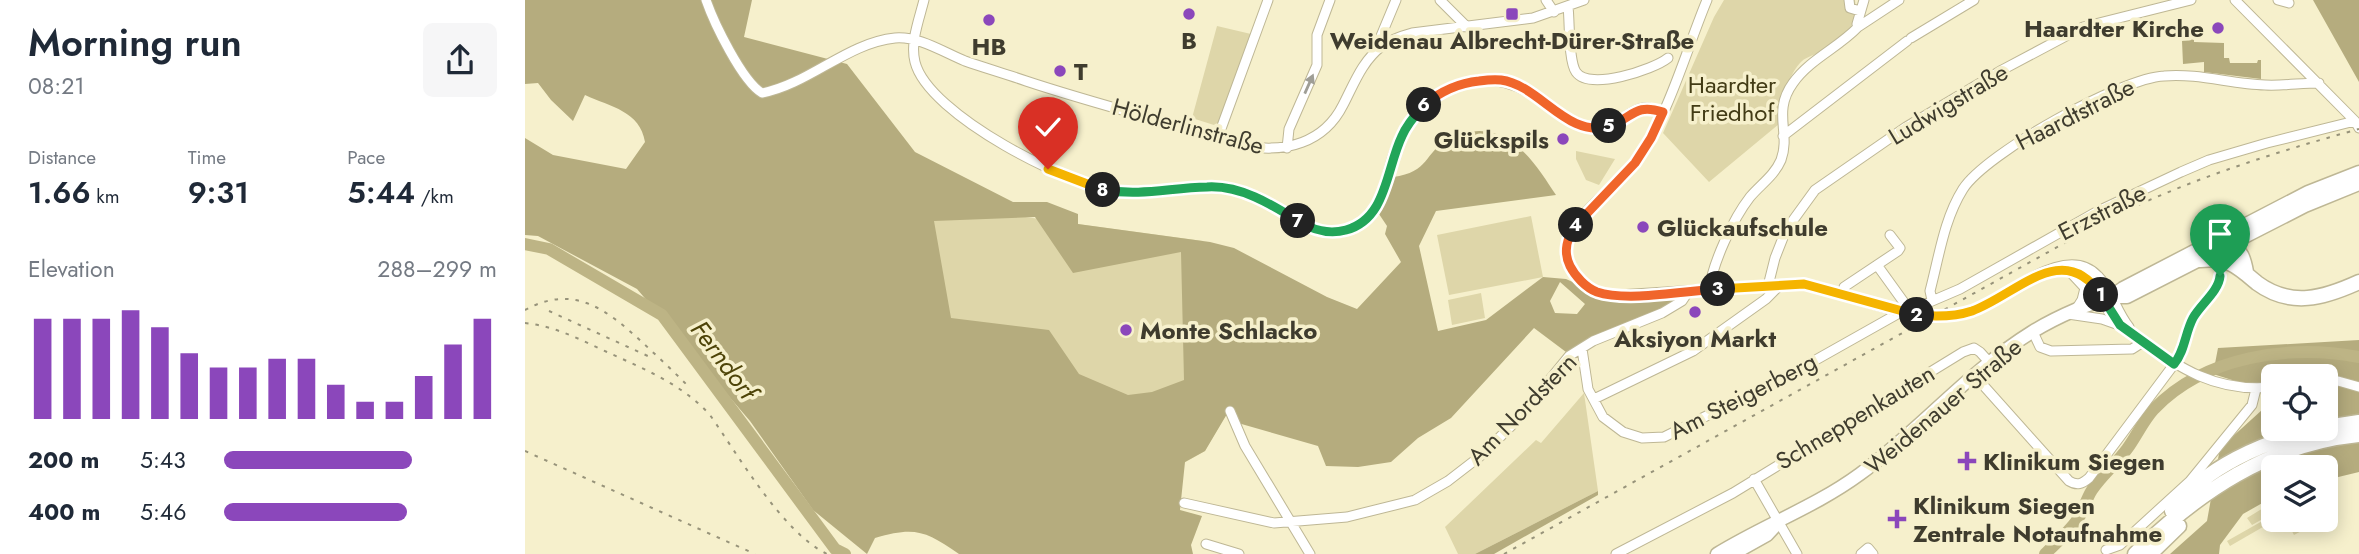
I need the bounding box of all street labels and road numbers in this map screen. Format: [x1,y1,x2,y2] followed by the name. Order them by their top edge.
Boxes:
[1882,55,2014,153] street label: Ludwigstraße
[2010,69,2140,159] street label: Haardtstraße
[1108,89,1268,163] street label: Hölderlinstraße
[2052,175,2152,249] street label: Erzstraße
[1857,330,2029,482] street label: Weidenauer Straße
[1663,344,1823,448] street label: Am Steigerberg
[1459,345,1585,473] street label: Am Nordstern
[1769,356,1941,478] street label: Schneppenkauten

